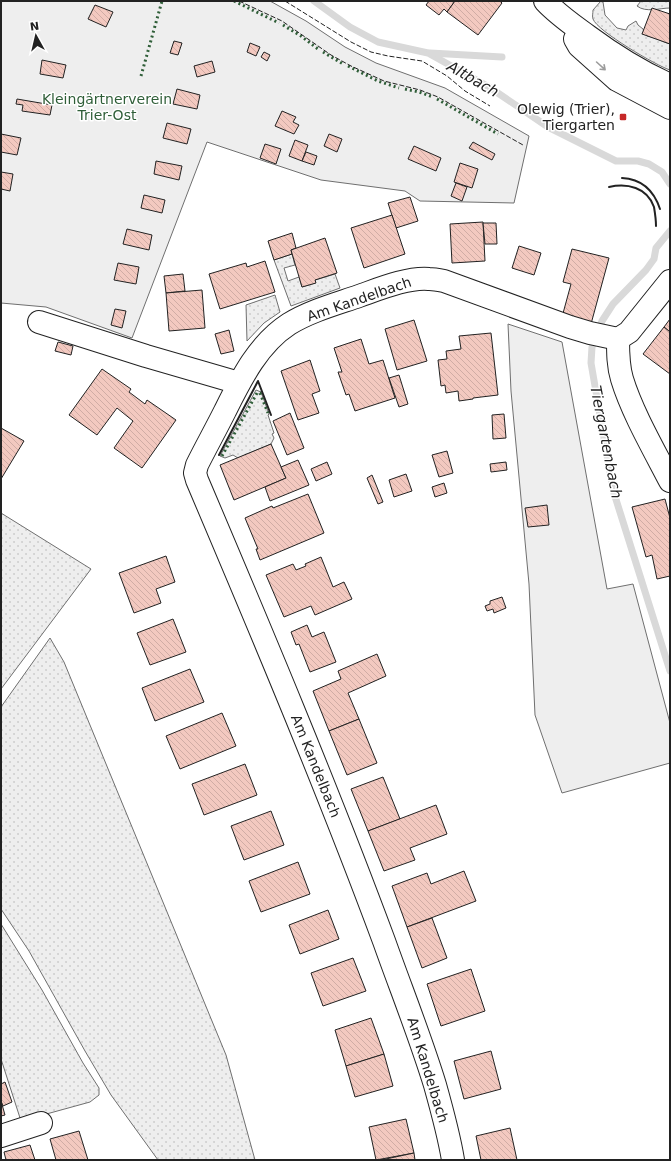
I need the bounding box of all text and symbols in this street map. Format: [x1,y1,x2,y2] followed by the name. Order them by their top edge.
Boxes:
[16,16,56,56] north arrow
[29,20,40,34] text: N
[443,57,502,101] water label: Altbach
[596,61,606,71] one-way arrow
[42,91,172,123] park label: Kleingärtnerverein Trier-Ost
[517,101,615,133] place label: Olewig (Trier), Tiergarten
[618,112,628,122] marker: Olewig (Trier), Tiergarten
[305,274,413,324] street label: Am Kandelbach
[586,384,626,500] water label: Tiergartenbach
[288,712,344,820] street label: Am Kandelbach
[404,1015,452,1125] street label: Am Kandelbach

